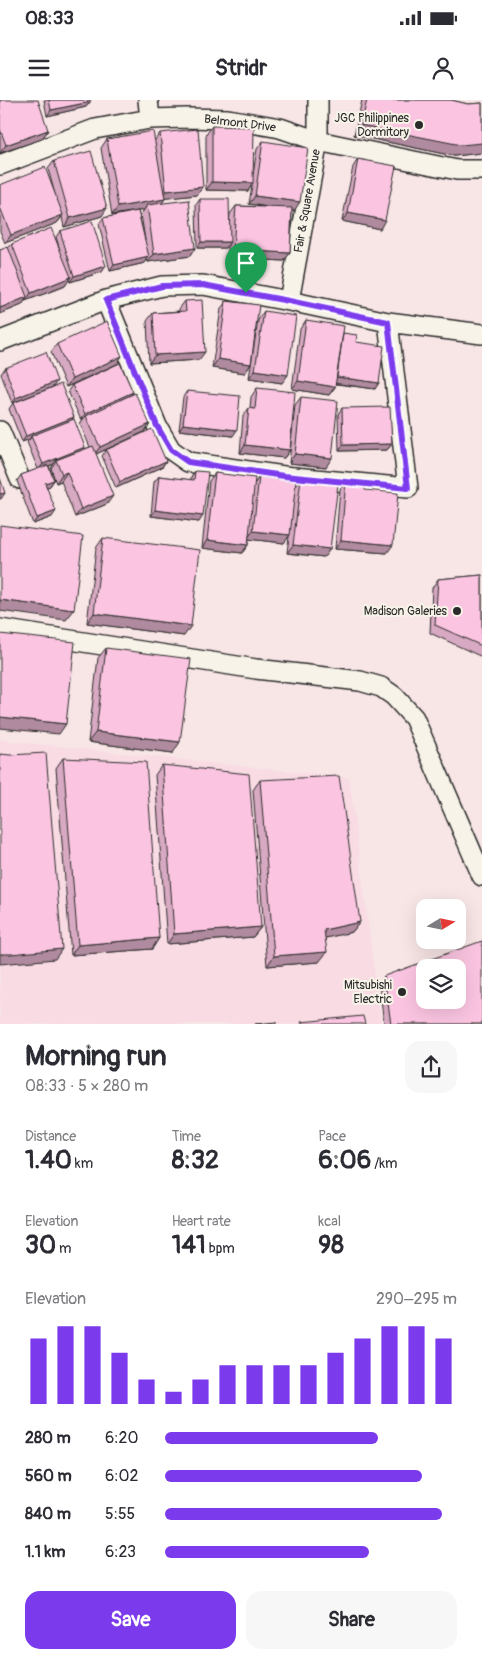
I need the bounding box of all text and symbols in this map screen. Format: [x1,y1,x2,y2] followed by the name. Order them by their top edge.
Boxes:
[25,6,74,30] text: 08:33
[25,54,53,82] icon: menu
[215,54,267,82] text: Stridr
[429,54,457,82] icon: person
[334,111,410,140] place label: JGC Philippines Dormitory
[203,112,277,135] street label: Belmont Drive
[413,119,425,131] marker: JGC Philippines Dormitory
[291,148,324,254] street label: Fair & Square Avenue
[225,242,267,293] pin
[232,249,260,277] icon: arrive
[364,604,448,619] place label: Madison Galeries
[451,605,463,617] marker: Madison Galeries
[416,899,466,949] north arrow
[416,899,466,1009] map controls
[416,959,466,1009] button: layers
[344,978,392,1007] place label: Mitsubishi Electric
[396,986,408,998] marker: Mitsubishi Electric
[25,1039,167,1074] text: Morning run
[405,1041,457,1093] button: share
[25,1076,148,1096] text: 08:33 · 5 × 280 m
[25,1128,76,1145] text: Distance
[172,1128,201,1145] text: Time
[318,1128,346,1145] text: Pace
[25,1145,72,1176] text: 1.40
[172,1145,219,1176] text: 8:32
[318,1145,371,1176] text: 6:06
[72,1155,93,1172] text: km
[371,1155,398,1172] text: /km
[25,1213,78,1230] text: Elevation
[172,1213,231,1230] text: Heart rate
[318,1213,341,1230] text: kcal
[25,1230,56,1261] text: 30
[172,1230,206,1261] text: 141
[318,1230,344,1261] text: 98
[56,1240,72,1257] text: m
[206,1240,235,1257] text: bpm
[25,1289,86,1309] text: Elevation
[376,1289,457,1309] text: 290–295 m
[25,1428,71,1448] text: 280 m
[105,1428,138,1448] text: 6:20
[25,1466,72,1486] text: 560 m
[105,1466,138,1486] text: 6:02
[25,1504,71,1524] text: 840 m
[105,1504,135,1524] text: 5:55
[25,1542,65,1562] text: 1.1 km
[105,1542,136,1562] text: 6:23
[25,1591,236,1649] button: Save
[246,1591,457,1649] button: Share

